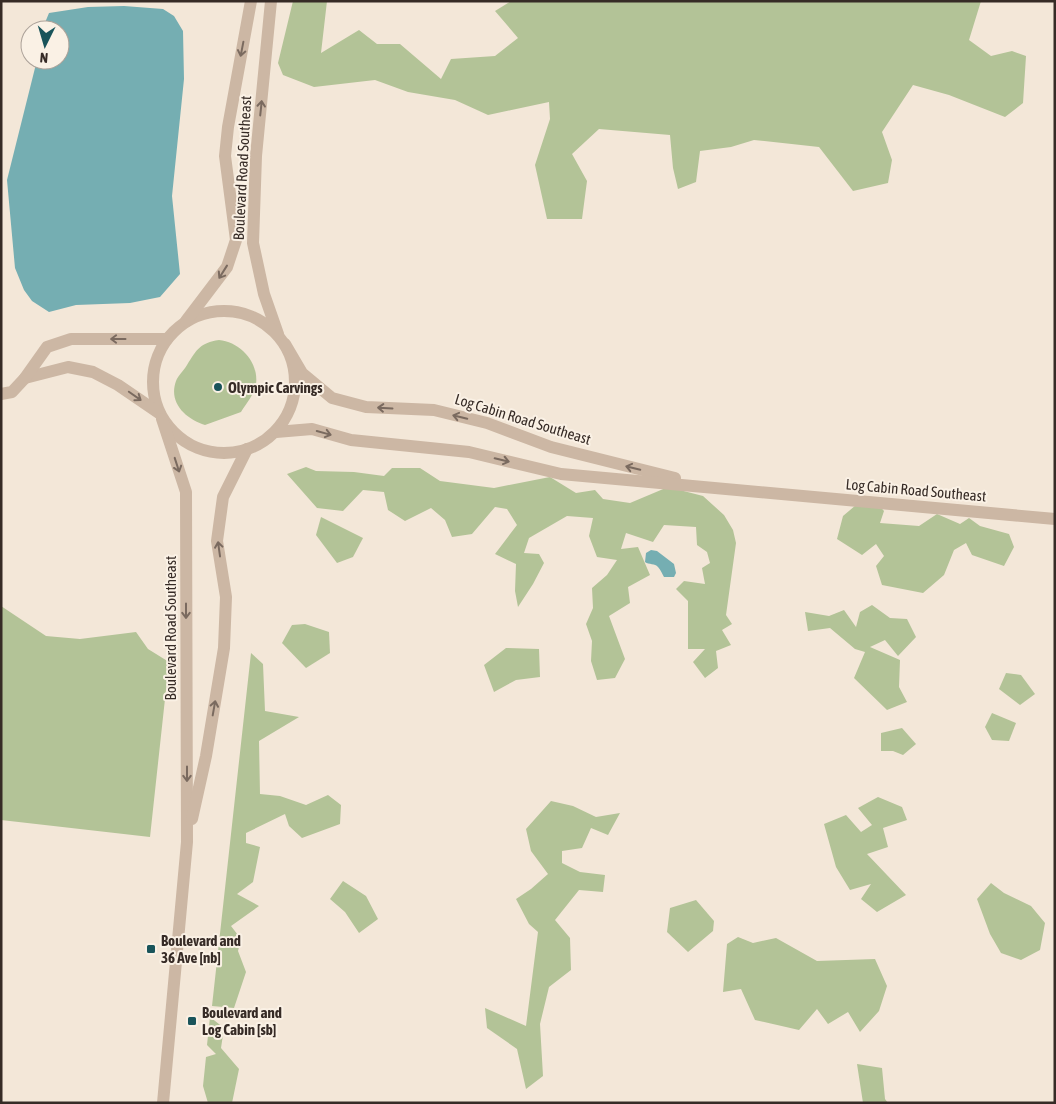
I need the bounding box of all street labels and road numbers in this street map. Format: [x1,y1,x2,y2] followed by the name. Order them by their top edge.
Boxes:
[230,95,254,241] street label: Boulevard Road Southeast
[453,390,593,448] street label: Log Cabin Road Southeast
[845,475,987,505] street label: Log Cabin Road Southeast
[162,556,179,700] street label: Boulevard Road Southeast

